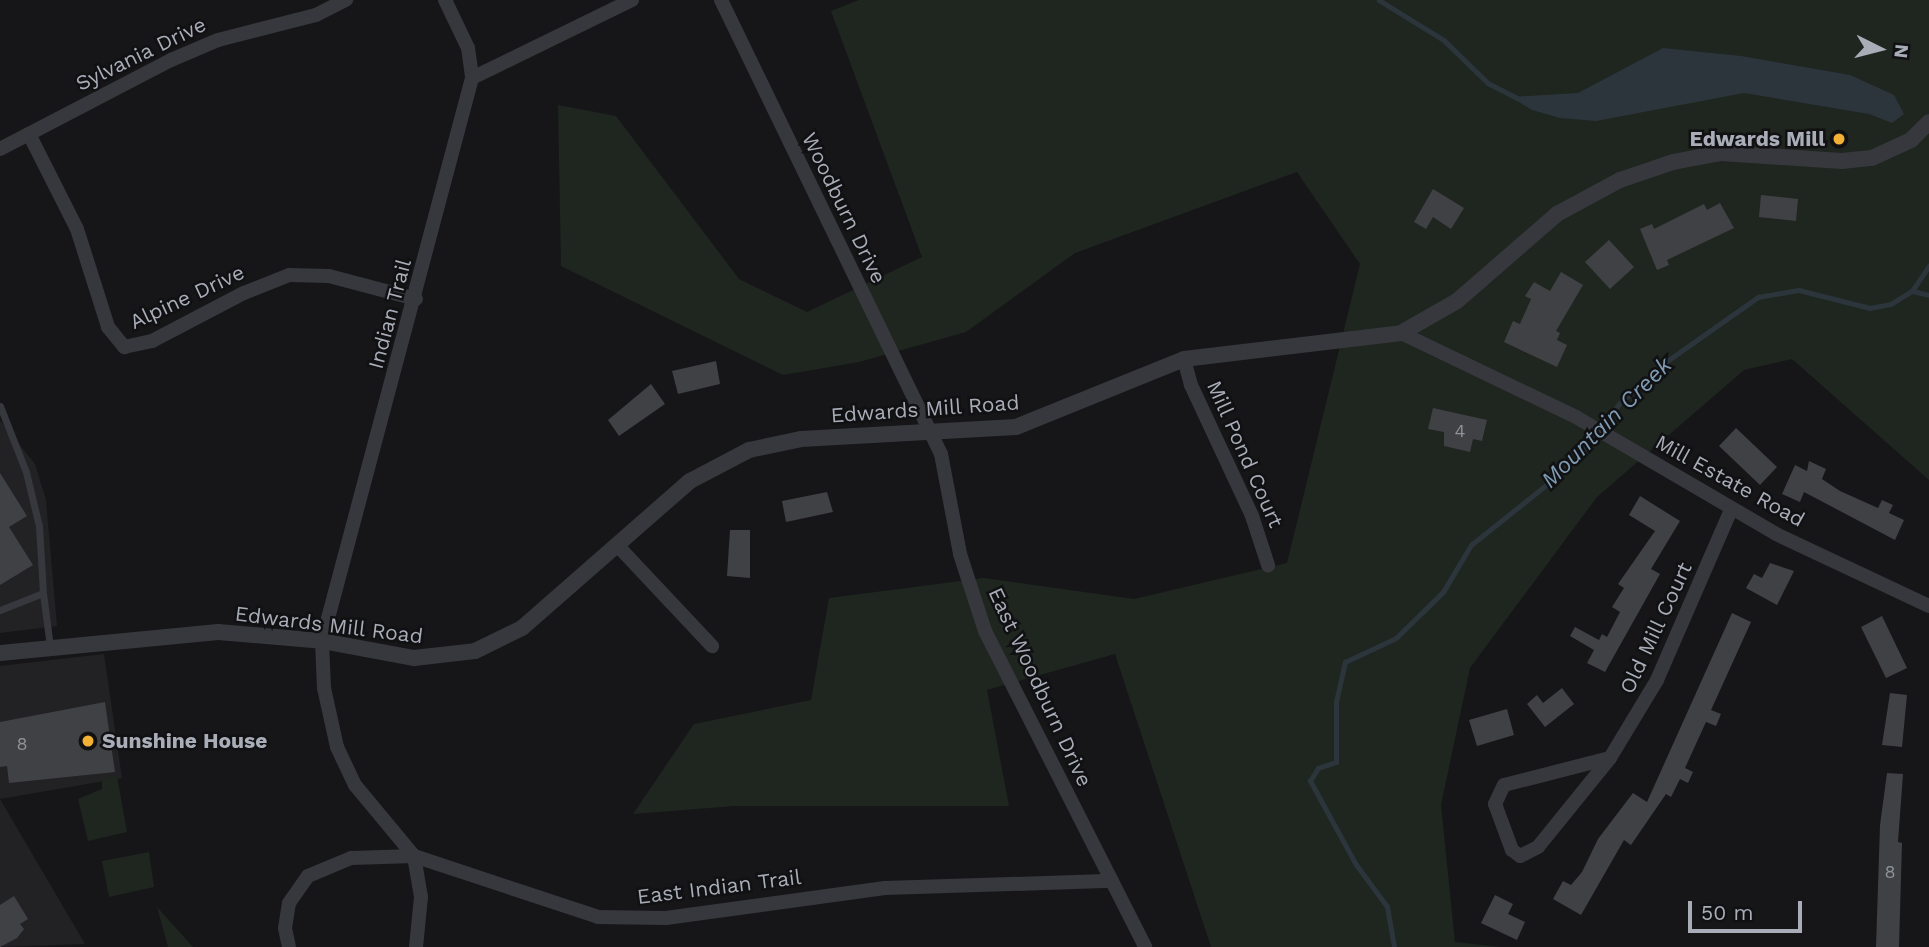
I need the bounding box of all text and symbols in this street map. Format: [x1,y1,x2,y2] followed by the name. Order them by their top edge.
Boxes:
[72,12,210,96] street label: Sylvania Drive
[1845,14,1915,84] north arrow
[1889,43,1914,59] text: N
[1690,126,1825,152] place label: Edwards Mill
[797,128,891,288] street label: Woodburn Drive
[1831,131,1847,147] marker: Edwards Mill
[363,256,417,372] street label: Indian Trail
[126,259,248,335] street label: Alpine Drive
[1536,352,1678,494] water label: Mountain Creek
[1201,376,1289,532] street label: Mill Pond Court
[829,390,1021,428] street label: Edwards Mill Road
[1455,420,1465,442] house number: 4
[1651,429,1809,533] street label: Mill Estate Road
[1614,558,1698,698] street label: Old Mill Court
[983,583,1097,791] street label: East Woodburn Drive
[233,601,425,649] street label: Edwards Mill Road
[102,728,267,754] place label: Sunshine House
[16,733,28,755] house number: 8
[80,733,96,749] marker: Sunshine House
[1884,861,1896,883] house number: 8
[635,864,803,910] street label: East Indian Trail
[1691,888,1805,932] scale bar
[1701,900,1753,925] text: 50 m

